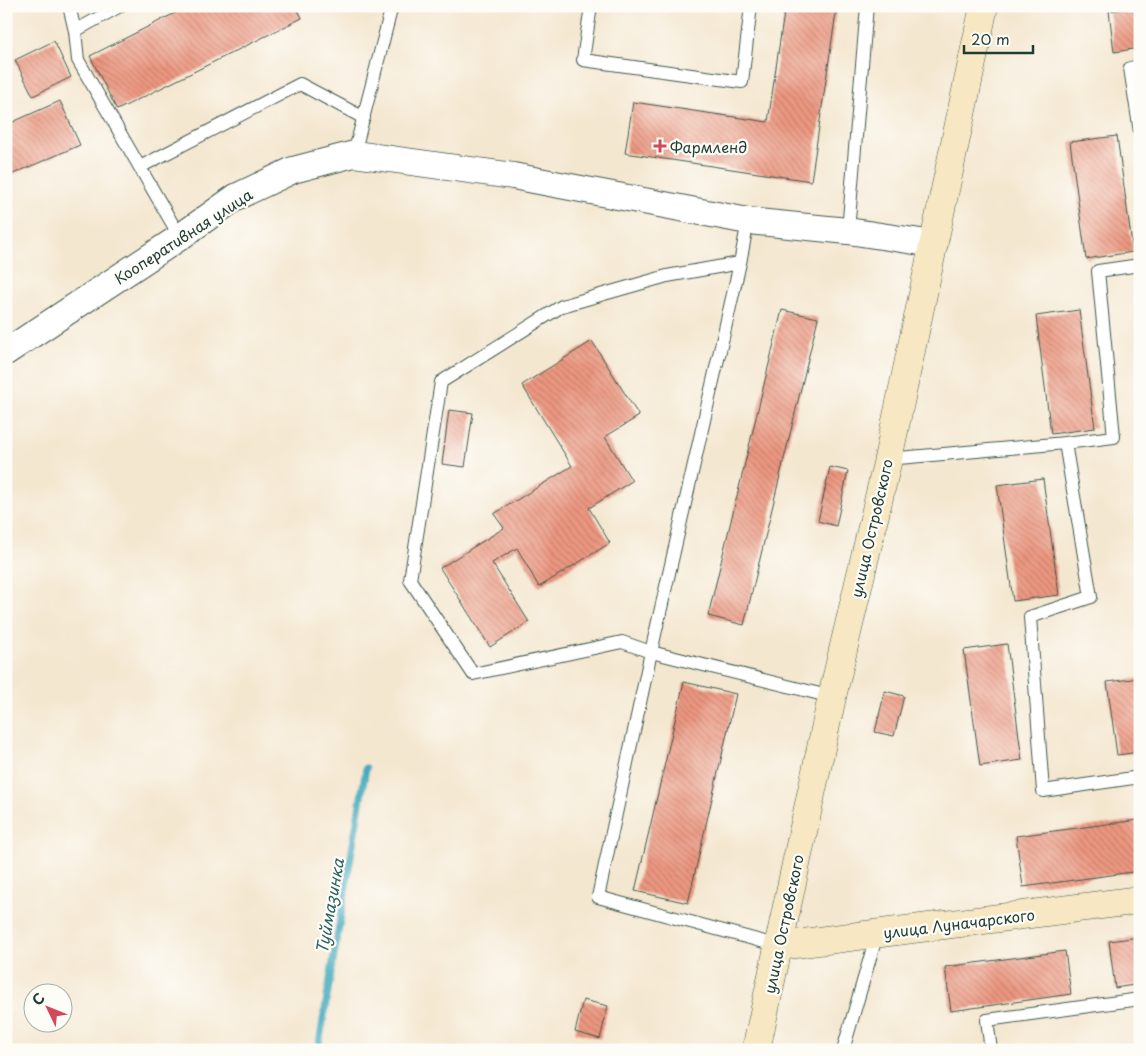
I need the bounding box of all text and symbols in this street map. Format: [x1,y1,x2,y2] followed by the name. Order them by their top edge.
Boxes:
[964,22,1032,54] scale bar
[971,27,1010,50] text: 20 m
[670,135,747,158] place label: Фармленд
[654,140,666,152] marker: Фармленд
[109,182,257,289] street label: Кооперативная улица
[844,456,898,600] street label: улица Островского
[757,852,809,996] street label: улица Островского
[309,855,349,955] water label: Туймазинка
[882,902,1036,944] street label: улица Луначарского
[22,984,72,1034] north arrow
[27,988,49,1010] text: С

